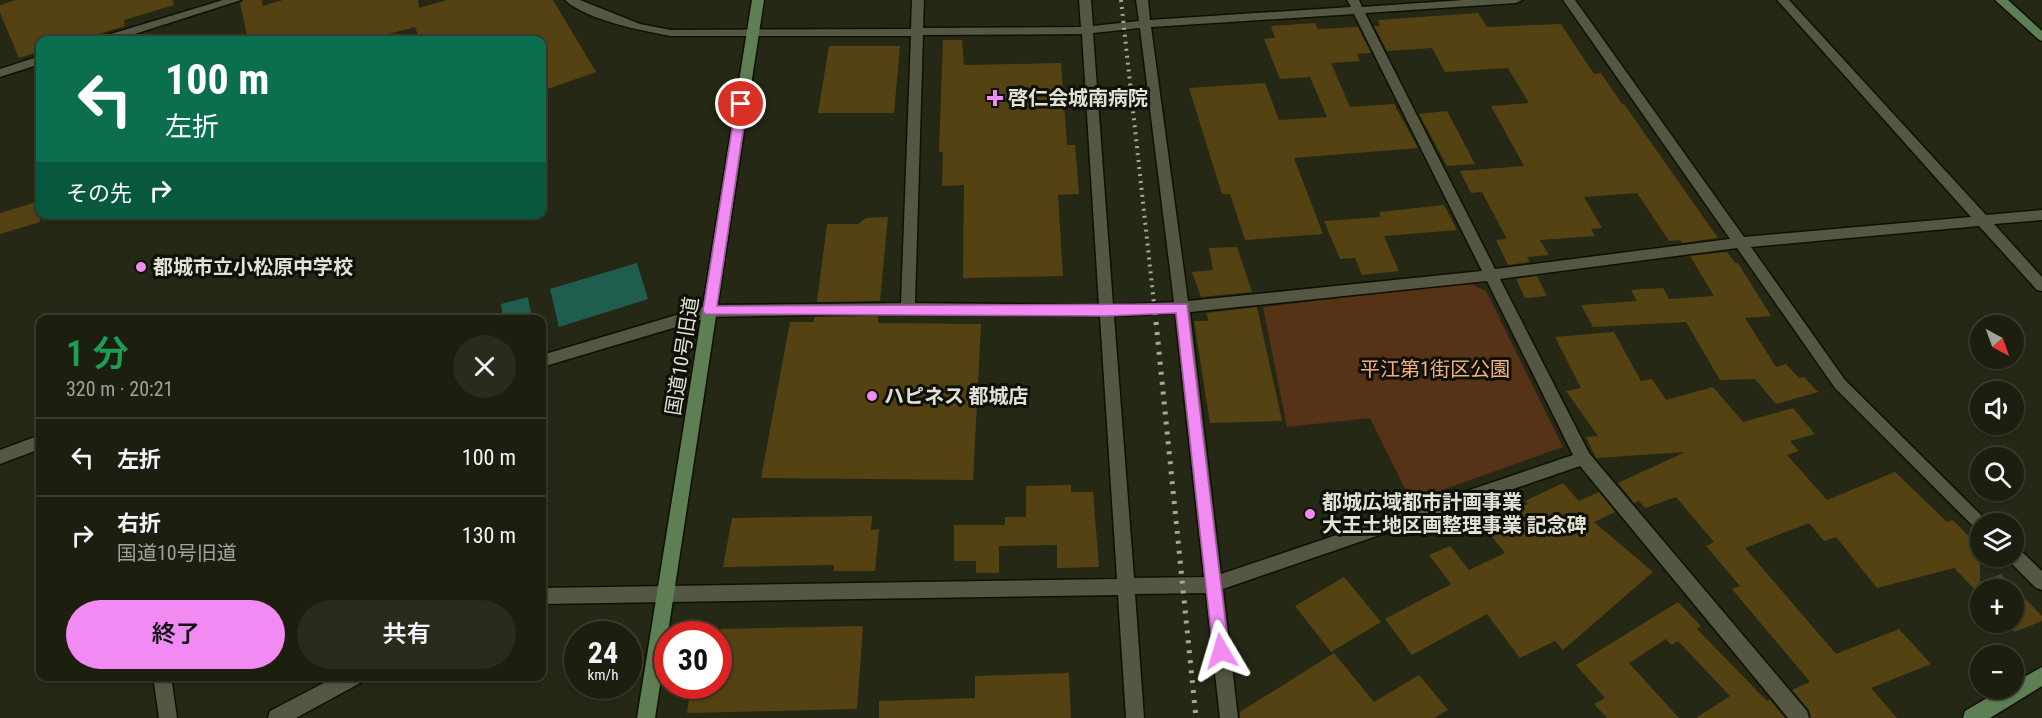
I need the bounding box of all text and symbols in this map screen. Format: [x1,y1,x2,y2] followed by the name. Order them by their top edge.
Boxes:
[165,55,270,104] text: 100 m
[66,60,144,138] icon: left
[715,78,766,129] pin
[1008,86,1148,110] place label: 啓仁会城南病院
[724,87,757,120] icon: arrive
[986,89,1004,107] marker: 啓仁会城南病院
[165,111,219,143] text: 左折
[144,174,177,207] icon: right
[66,181,132,206] text: その先
[153,255,353,279] place label: 都城市立小松原中学校
[134,260,148,274] marker: 都城市立小松原中学校
[661,295,703,417] street label: 国道10号旧道
[1970,315,2024,369] north arrow
[1970,315,2024,699] map controls
[66,333,128,375] text: 1 分
[453,335,516,398] button: close
[1360,357,1510,381] park label: 平江第1街区公園
[66,377,173,401] text: 320 m · 20:21
[1970,381,2024,435] button: sound
[884,384,1029,408] place label: ハピネス 都城店
[865,389,879,403] marker: ハピネス 都城店
[66,441,99,474] icon: left
[462,445,516,470] text: 100 m
[117,447,161,472] text: 左折
[1970,447,2024,501] button: search
[1322,490,1587,537] place label: 都城広域都市計画事業 大王土地区画整理事業 記念碑
[1303,507,1317,521] marker: 都城広域都市計画事業 大王土地区画整理事業 記念碑
[117,511,161,536] text: 右折
[1970,513,2024,567] button: layers
[66,519,99,552] icon: right
[462,523,516,548] text: 130 m
[117,541,237,565] text: 国道10号旧道
[1970,579,2024,633] button: +
[66,600,285,669] button: 終了
[297,600,516,669] button: 共有
[1189,619,1253,683] position arrow
[654,621,732,699] speed limit sign: 30
[588,635,618,670] text: 24
[1970,645,2024,699] button: −
[588,666,618,684] text: km/h

